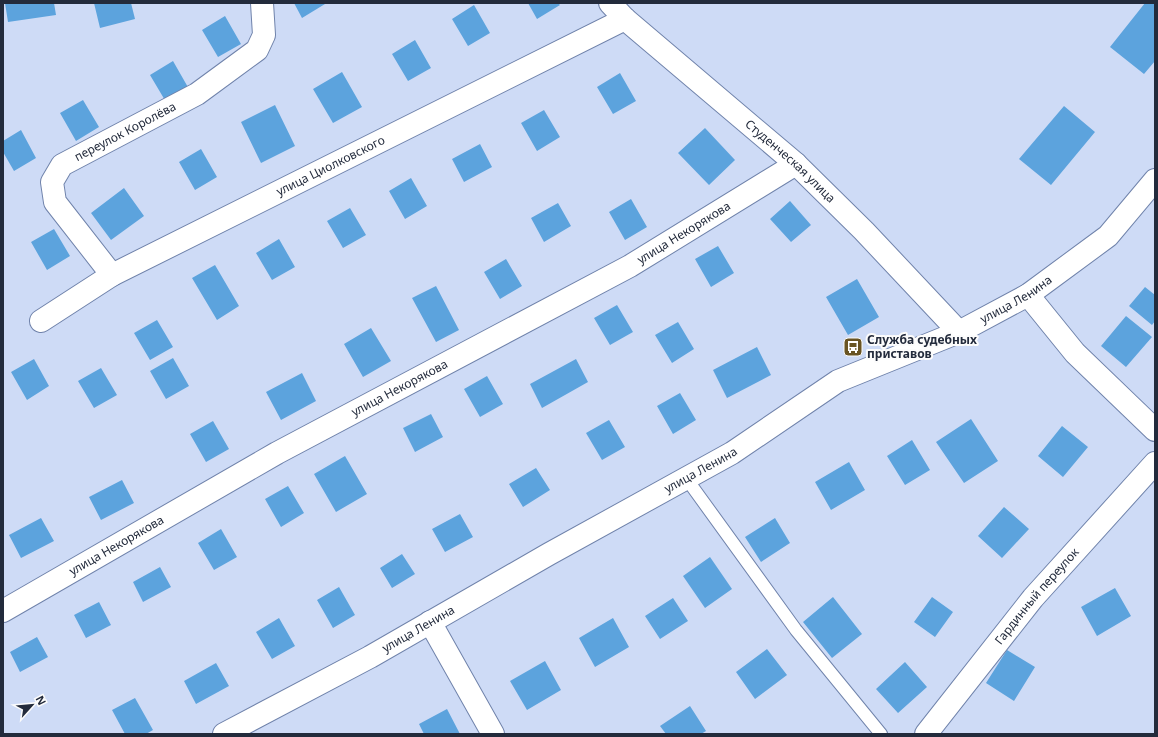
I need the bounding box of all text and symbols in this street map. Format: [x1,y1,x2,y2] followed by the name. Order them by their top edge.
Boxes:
[71,98,179,165] street label: переулок Королёва
[742,115,840,206] street label: Студенческая улица
[273,131,388,200] street label: улица Циолковского
[634,197,734,268] street label: улица Некорякова
[977,271,1055,327] street label: улица Ленина
[867,331,977,362] place label: Служба судебных приставов
[842,336,864,358] bus stop icon: Служба судебных приставов
[348,355,451,420] street label: улица Некорякова
[661,443,741,497] street label: улица Ленина
[66,511,167,579] street label: улица Некорякова
[991,543,1083,648] street label: Гардинный переулок
[379,601,458,656] street label: улица Ленина
[12,685,52,725] north arrow
[33,693,50,708] text: N

